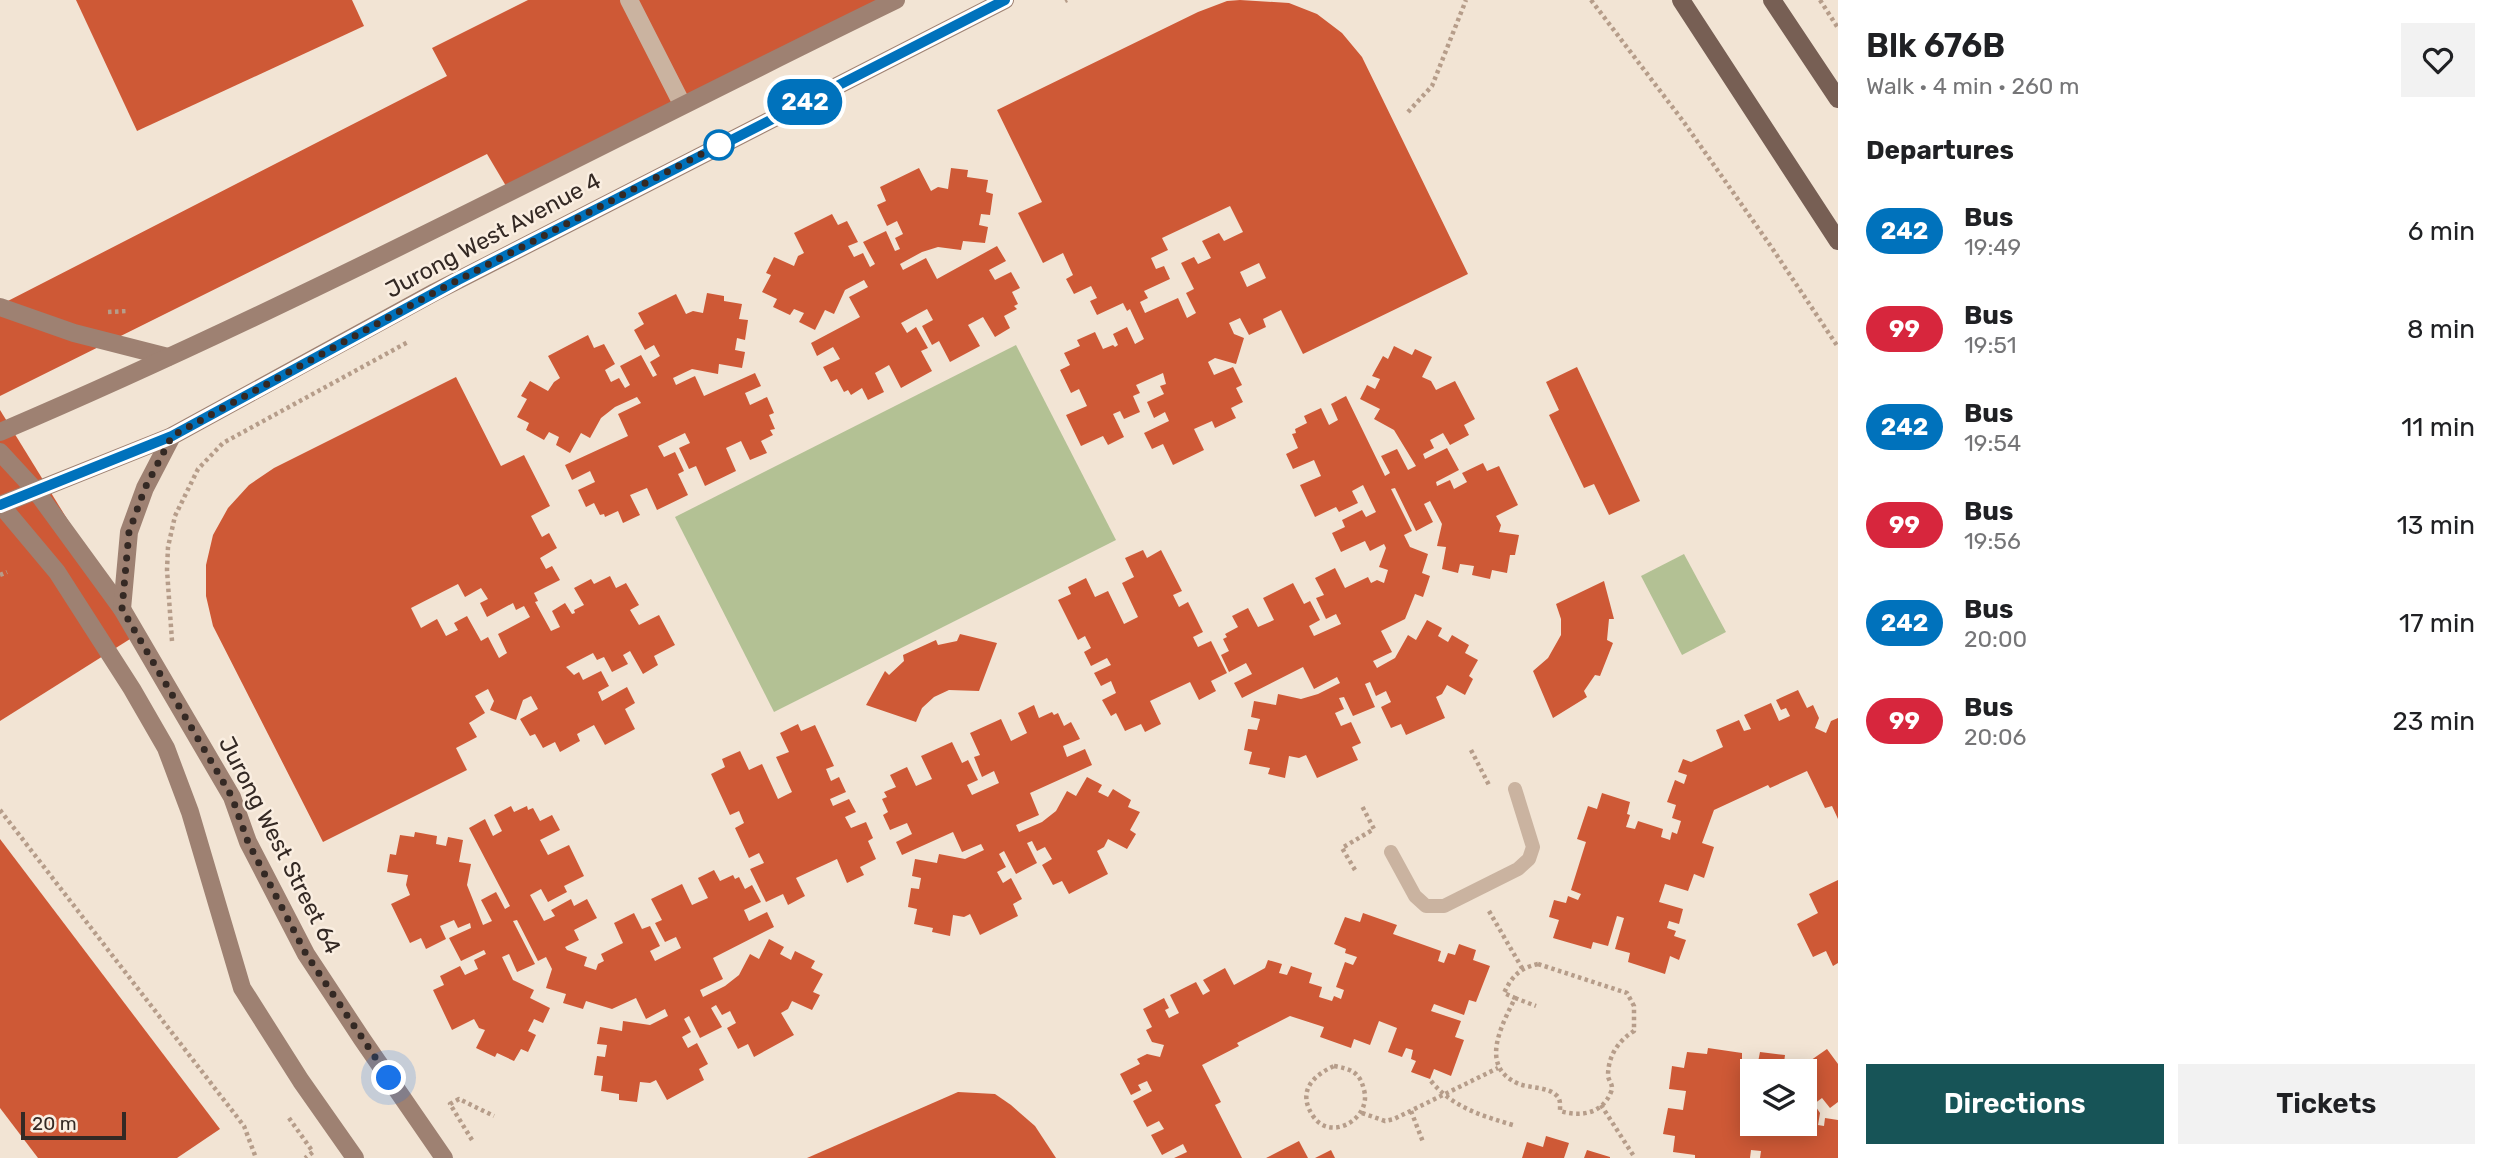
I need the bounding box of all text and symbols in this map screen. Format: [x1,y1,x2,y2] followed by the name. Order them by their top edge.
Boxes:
[2401,23,2475,97] button: heart
[1866,26,2005,65] text: Blk 676B
[1866,72,2080,100] text: Walk · 4 min · 260 m
[765,79,845,125] line badge: 242
[781,88,829,116] text: 242
[704,130,734,160] unlabelled marker
[1866,135,2014,166] text: Departures
[380,166,606,304] street label: Jurong West Avenue 4
[1964,202,2013,233] text: Bus
[2408,216,2475,247] text: 6 min
[1881,217,1928,245] text: 242
[1964,233,2021,261] text: 19:49
[1964,300,2013,331] text: Bus
[2407,314,2475,345] text: 8 min
[1889,315,1920,343] text: 99
[1964,331,2017,359] text: 19:51
[1964,398,2013,429] text: Bus
[2401,412,2475,443] text: 11 min
[1881,413,1928,441] text: 242
[1964,429,2021,457] text: 19:54
[1964,496,2013,527] text: Bus
[2397,510,2475,541] text: 13 min
[1889,511,1920,539] text: 99
[1964,527,2021,555] text: 19:56
[1964,594,2013,625] text: Bus
[2399,608,2475,639] text: 17 min
[1881,609,1928,637] text: 242
[1964,625,2027,653] text: 20:00
[1964,692,2013,723] text: Bus
[2393,706,2475,737] text: 23 min
[1889,707,1920,735] text: 99
[1964,723,2026,751] text: 20:06
[213,732,347,958] street label: Jurong West Street 64
[1740,1059,1817,1136] map controls
[1740,1059,1817,1136] button: layers
[371,1060,406,1095] your location
[1866,1064,2164,1144] button: Directions
[2178,1064,2475,1144] button: Tickets
[21,1109,126,1141] scale bar
[32,1112,77,1135] text: 20 m

